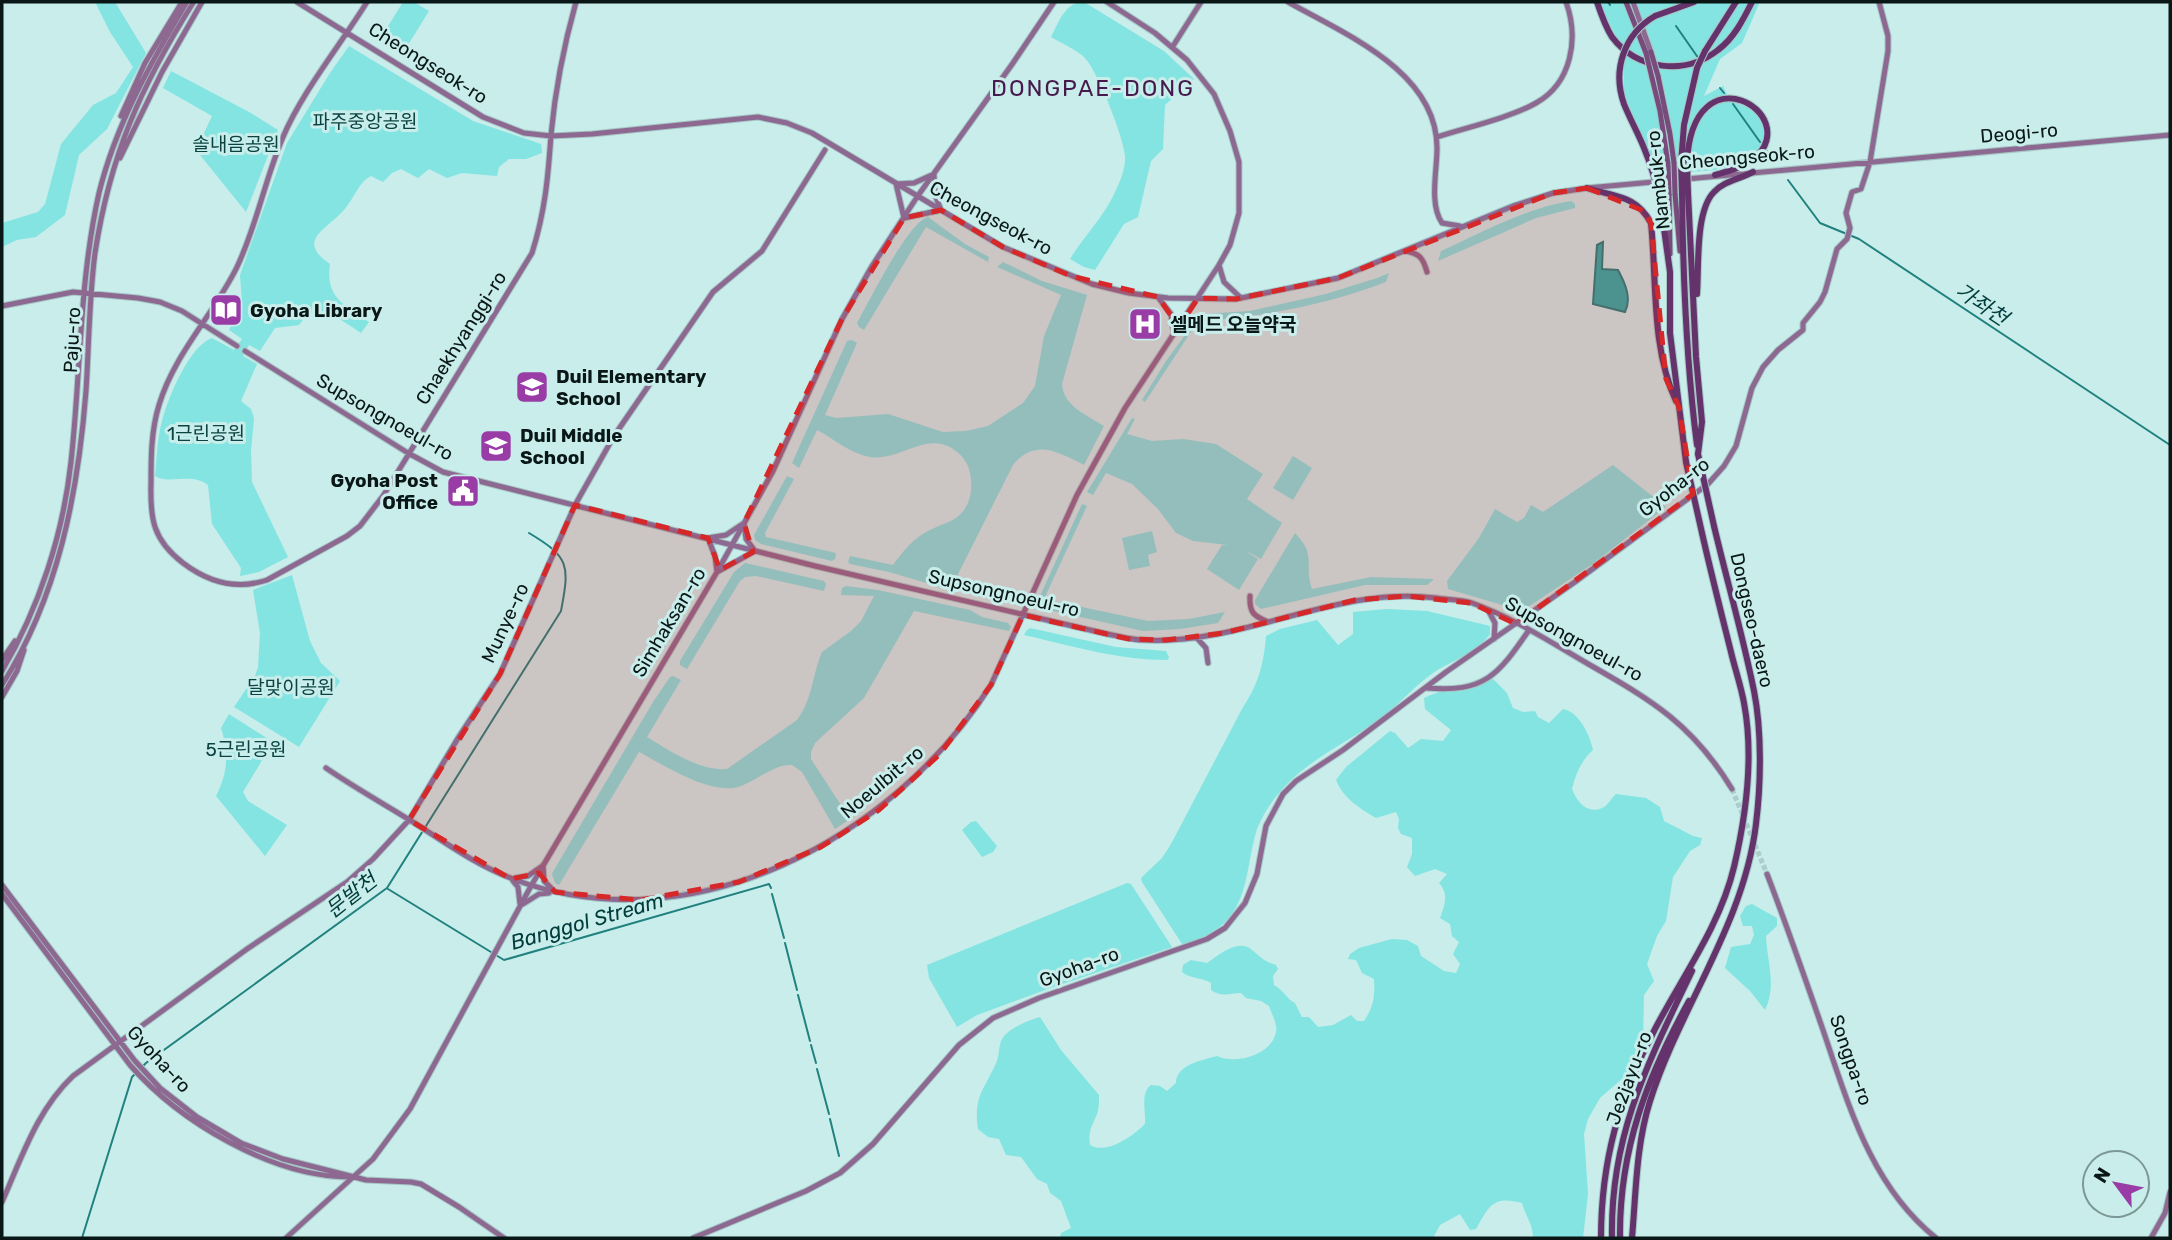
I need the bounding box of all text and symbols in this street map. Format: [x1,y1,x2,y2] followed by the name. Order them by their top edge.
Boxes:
[364,17,492,109] street label: Cheongseok-ro
[991,74,1195,102] district label: DONGPAE-DONG
[313,110,417,133] park label: 파주중앙공원
[1979,118,2059,148] street label: Deogi-ro
[1641,129,1675,231] street label: Nambuk-ro
[192,133,280,156] park label: 솔내음공원
[1678,140,1816,174] street label: Cheongseok-ro
[926,176,1056,260] street label: Cheongseok-ro
[411,267,511,409] street label: Chaekhyanggi-ro
[1951,277,2015,332] water label: 가좌천
[207,291,245,329] library icon: Gyoha Library
[250,299,383,322] place label: Gyoha Library
[1126,305,1164,343] hospital icon: 셀메드 오늘약국
[59,306,85,374] street label: Paju-ro
[1170,313,1296,336] place label: 셀메드 오늘약국
[556,365,707,410] place label: Duil Elementary School
[312,368,458,466] street label: Supsongnoeul-ro
[513,368,551,406] school or university icon: Duil Elementary School
[167,422,245,445] park label: 1근린공원
[520,424,623,469] place label: Duil Middle School
[477,427,515,465] school or university icon: Duil Middle School
[1634,452,1714,522] street label: Gyoha-ro
[330,469,438,514] place label: Gyoha Post Office
[444,472,482,510] public building icon: Gyoha Post Office
[1725,550,1779,690] street label: Dongseo-daero
[627,563,711,681] street label: Simhaksan-ro
[926,564,1082,622] street label: Supsongnoeul-ro
[476,579,534,667] street label: Munye-ro
[1501,592,1647,686] street label: Supsongnoeul-ro
[247,676,335,699] park label: 달맞이공원
[205,738,287,761] park label: 5근린공원
[836,741,928,823] street label: Noeulbit-ro
[320,866,384,923] water label: 문발천
[508,887,666,955] water label: Banggol Stream
[1036,942,1122,992] street label: Gyoha-ro
[1825,1012,1877,1108] street label: Songpa-ro
[122,1021,196,1097] street label: Gyoha-ro
[1601,1028,1657,1128] street label: Je2jayu-ro
[2081,1149,2151,1219] north arrow
[2089,1163,2115,1187] text: N

